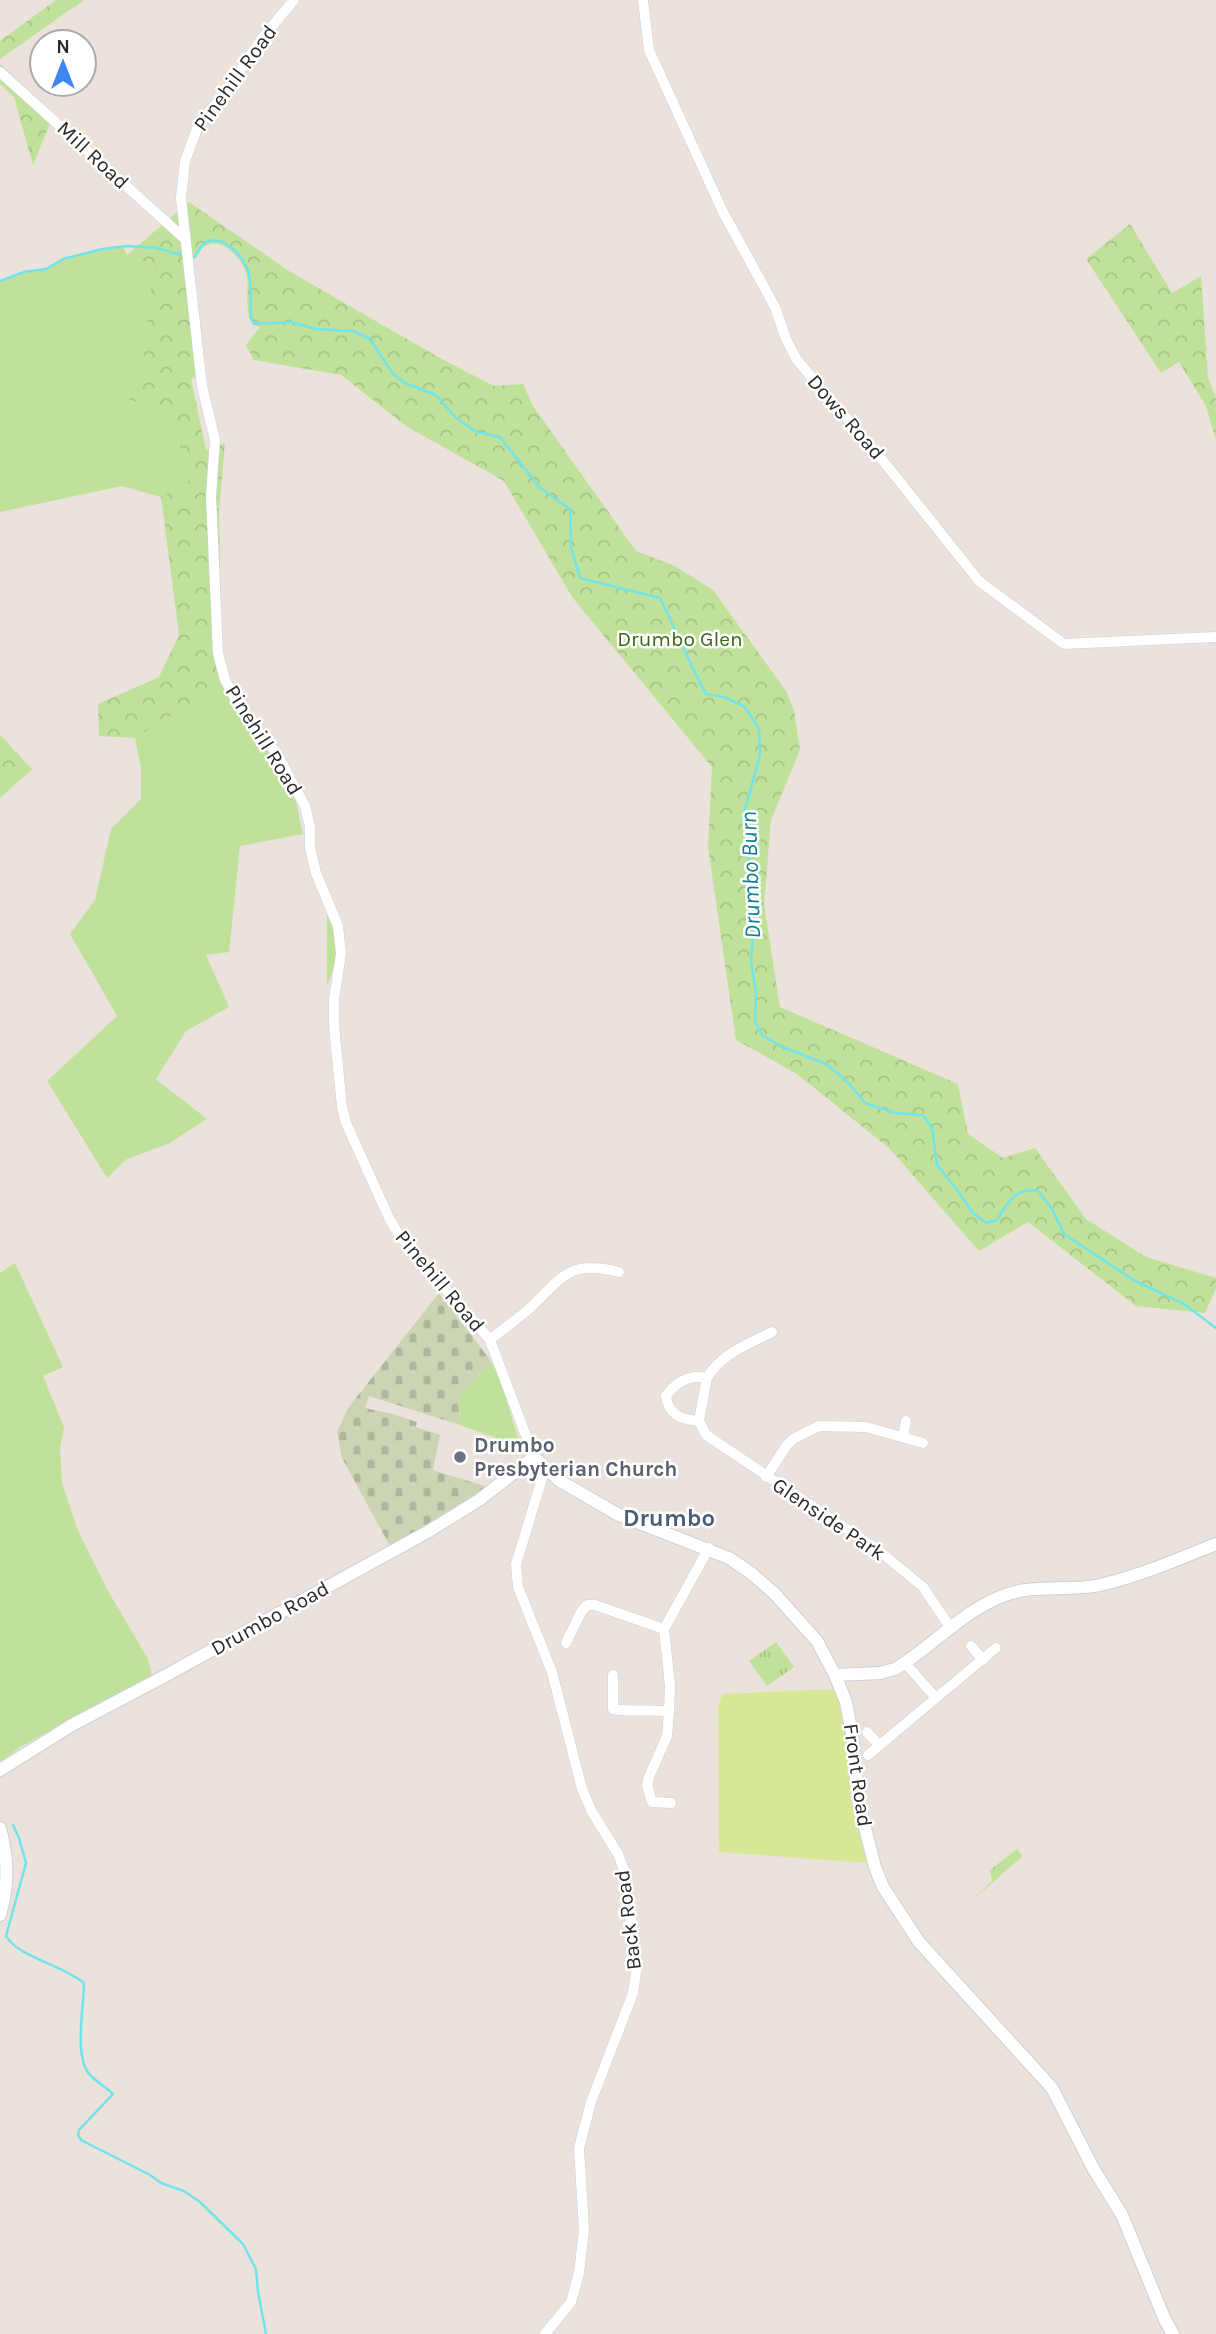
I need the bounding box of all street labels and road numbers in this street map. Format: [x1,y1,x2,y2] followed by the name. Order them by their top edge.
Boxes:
[188,20,282,136] street label: Pinehill Road
[52,116,134,194] street label: Mill Road
[803,370,889,464] street label: Dows Road
[221,680,307,800] street label: Pinehill Road
[391,1225,489,1337] street label: Pinehill Road
[768,1472,890,1566] street label: Glenside Park
[207,1576,333,1660] street label: Drumbo Road
[839,1722,877,1828] street label: Front Road
[610,1869,646,1971] street label: Back Road

